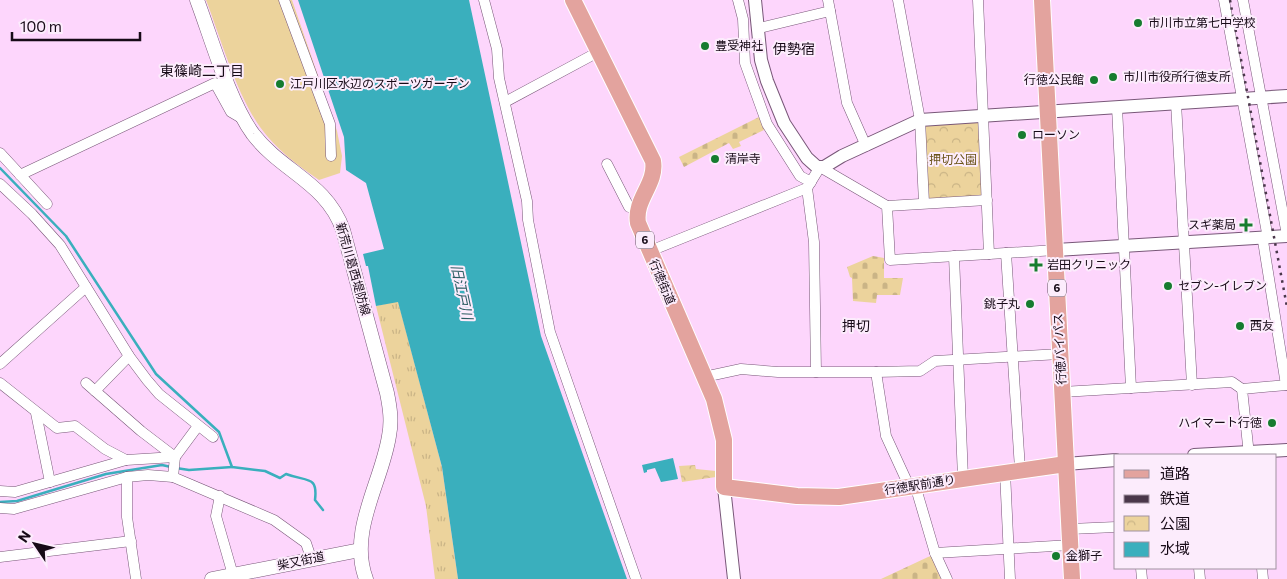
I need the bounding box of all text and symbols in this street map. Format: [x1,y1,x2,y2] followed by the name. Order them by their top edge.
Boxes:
[12,10,140,42] scale bar
[1148,15,1256,29] place label: 市川市立第七中学校
[20,17,62,35] text: 100 m
[1132,17,1144,29] marker: 市川市立第七中学校
[715,38,763,52] place label: 豊受神社
[699,40,711,52] marker: 豊受神社
[773,40,815,57] district label: 伊勢宿
[160,62,244,79] district label: 東篠崎二丁目
[1123,69,1231,83] place label: 市川市役所行徳支所
[1107,71,1119,83] marker: 市川市役所行徳支所
[1024,72,1084,86] place label: 行徳公民館
[1088,74,1100,86] marker: 行徳公民館
[290,76,470,90] place label: 江戸川区水辺のスポーツガーデン
[274,78,286,90] marker: 江戸川区水辺のスポーツガーデン
[1032,127,1080,141] place label: ローソン
[1016,129,1028,141] marker: ローソン
[725,151,761,165] place label: 清岸寺
[929,152,977,166] park label: 押切公園
[709,153,721,165] marker: 清岸寺
[1188,217,1236,231] place label: スギ薬局
[1240,219,1252,231] marker: スギ薬局
[334,221,374,317] street label: 新荒川葛西堤防線
[636,232,654,248] road number: 6
[647,257,679,306] street label: 行徳街道
[1047,257,1131,271] place label: 岩田クリニック
[1029,258,1043,272] marker: 岩田クリニック
[448,263,477,323] water label: 旧江戸川
[1178,278,1267,292] place label: セブン-イレブン
[1048,280,1066,296] road number: 6
[1162,280,1174,292] marker: セブン-イレブン
[984,296,1020,310] place label: 銚子丸
[1024,298,1036,310] marker: 銚子丸
[1050,313,1068,385] street label: 行徳バイパス
[842,317,870,334] district label: 押切
[1250,318,1274,332] place label: 西友
[1234,320,1246,332] marker: 西友
[1178,415,1262,429] place label: ハイマート行徳
[1266,417,1278,429] marker: ハイマート行徳
[1114,454,1277,569] legend
[1160,464,1190,482] text: 道路
[883,471,957,497] street label: 行徳駅前通り
[1160,489,1190,507] text: 鉄道
[1160,514,1190,532] text: 公園
[10,519,60,569] north arrow
[14,527,34,545] text: N
[1160,539,1190,557] text: 水域
[276,548,326,572] street label: 柴又街道
[1066,548,1102,562] place label: 金獅子
[1050,550,1062,562] marker: 金獅子

